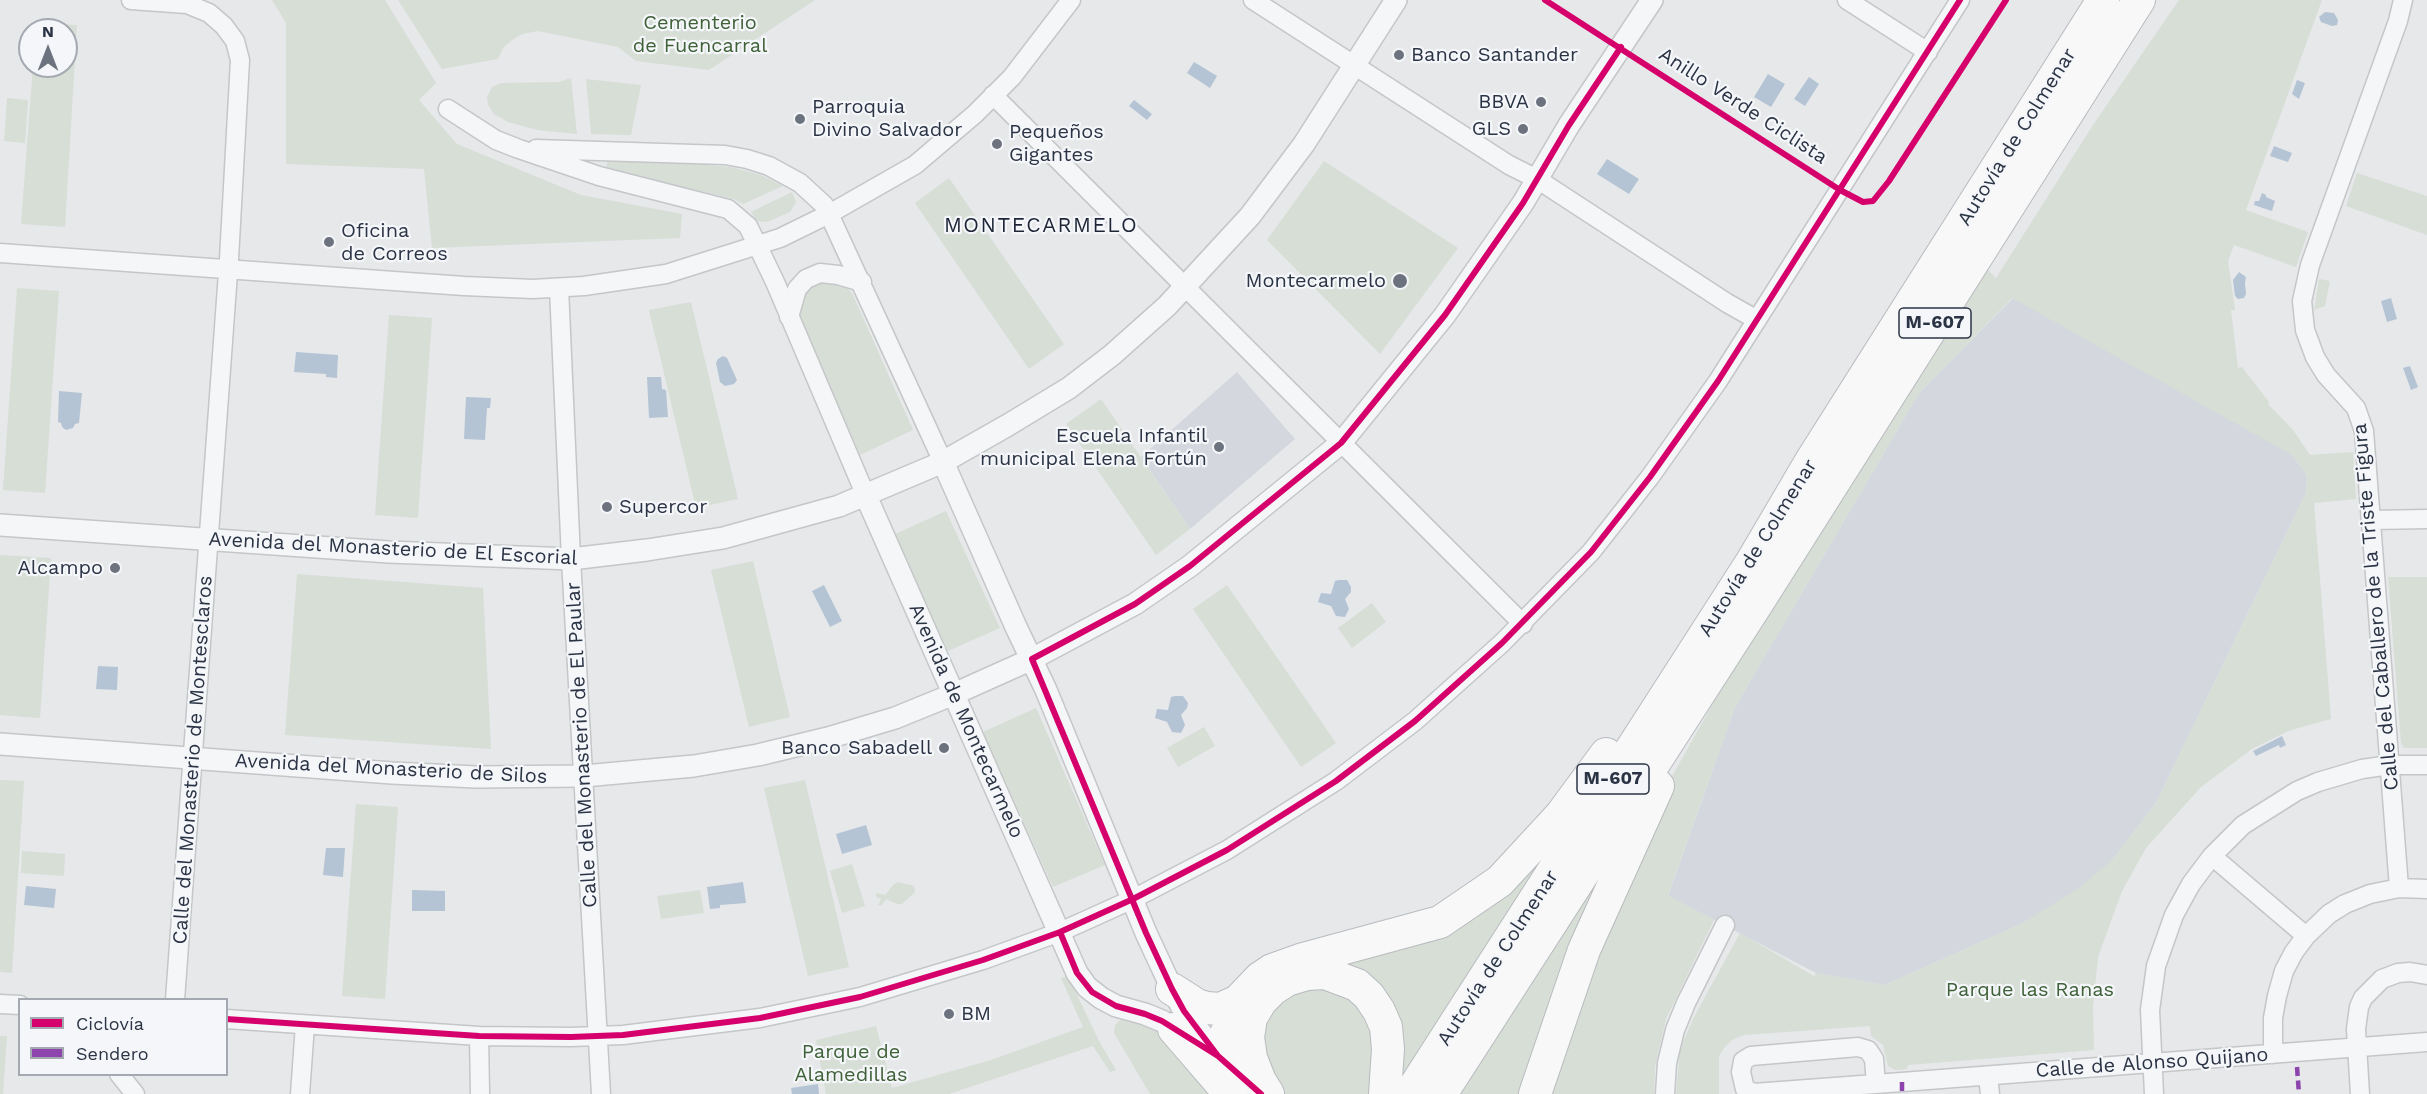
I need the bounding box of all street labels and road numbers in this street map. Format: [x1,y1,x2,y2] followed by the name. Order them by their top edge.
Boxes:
[1654,43,1832,169] street label: Anillo Verde Ciclista
[1953,44,2081,230] street label: Autovía de Colmenar
[1899,308,1971,338] road number: M-607
[2348,422,2404,792] street label: Calle del Caballero de la Triste Figura
[1694,455,1822,641] street label: Autovía de Colmenar
[208,527,578,571] street label: Avenida del Monasterio de El Escorial
[168,575,218,945] street label: Calle del Monasterio de Montesclaros
[561,582,603,908] street label: Calle del Monasterio de El Paular
[903,600,1029,842] street label: Avenida de Montecarmelo
[234,749,548,789] street label: Avenida del Monasterio de Silos
[1577,764,1649,794] road number: M-607
[1432,866,1564,1050] street label: Autovía de Colmenar
[2035,1043,2269,1083] street label: Calle de Alonso Quijano

